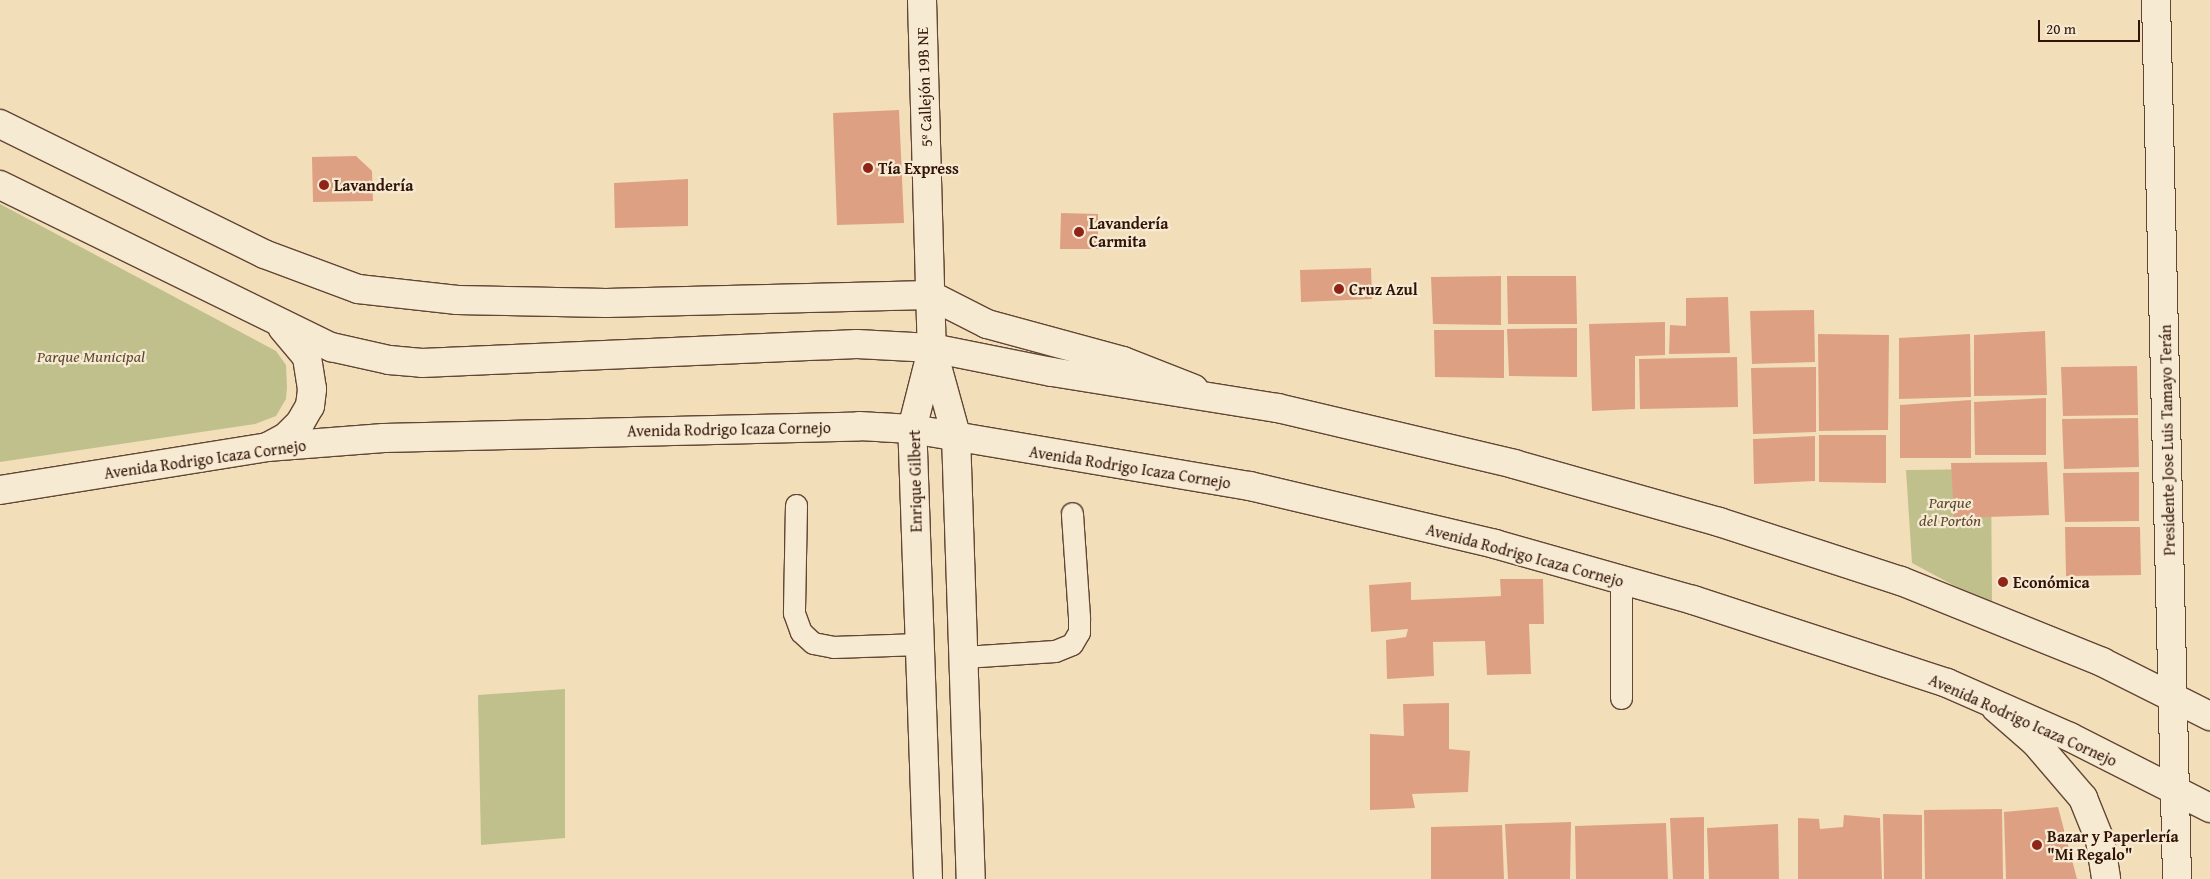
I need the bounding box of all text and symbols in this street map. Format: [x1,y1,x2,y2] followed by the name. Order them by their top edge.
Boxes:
[2040,10,2142,42] scale bar
[2046,18,2076,39] text: 20 m
[912,27,936,147] street label: 5º Callejón 19B NE
[878,158,959,178] place label: Tía Express
[862,162,874,174] marker: Tía Express
[334,175,413,195] place label: Lavandería
[318,179,330,191] marker: Lavandería
[1089,213,1168,251] place label: Lavandería Carmita
[1073,226,1085,238] marker: Lavandería Carmita
[1349,279,1418,299] place label: Cruz Azul
[1333,283,1345,295] marker: Cruz Azul
[2155,324,2179,556] street label: Presidente Jose Luis Tamayo Terán
[37,346,145,366] park label: Parque Municipal
[627,418,831,440] street label: Avenida Rodrigo Icaza Cornejo
[905,429,925,533] street label: Enrique Gilbert
[103,435,307,483] street label: Avenida Rodrigo Icaza Cornejo
[1028,442,1232,492] street label: Avenida Rodrigo Icaza Cornejo
[1919,492,1981,530] park label: Parque del Portón
[1424,519,1626,591] street label: Avenida Rodrigo Icaza Cornejo
[2013,572,2090,592] place label: Económica
[1997,576,2009,588] marker: Económica
[1926,670,2120,770] street label: Avenida Rodrigo Icaza Cornejo
[2047,826,2179,864] place label: Bazar y Paperlería "Mi Regalo"
[2031,839,2043,851] marker: Bazar y Paperlería "Mi Regalo"

